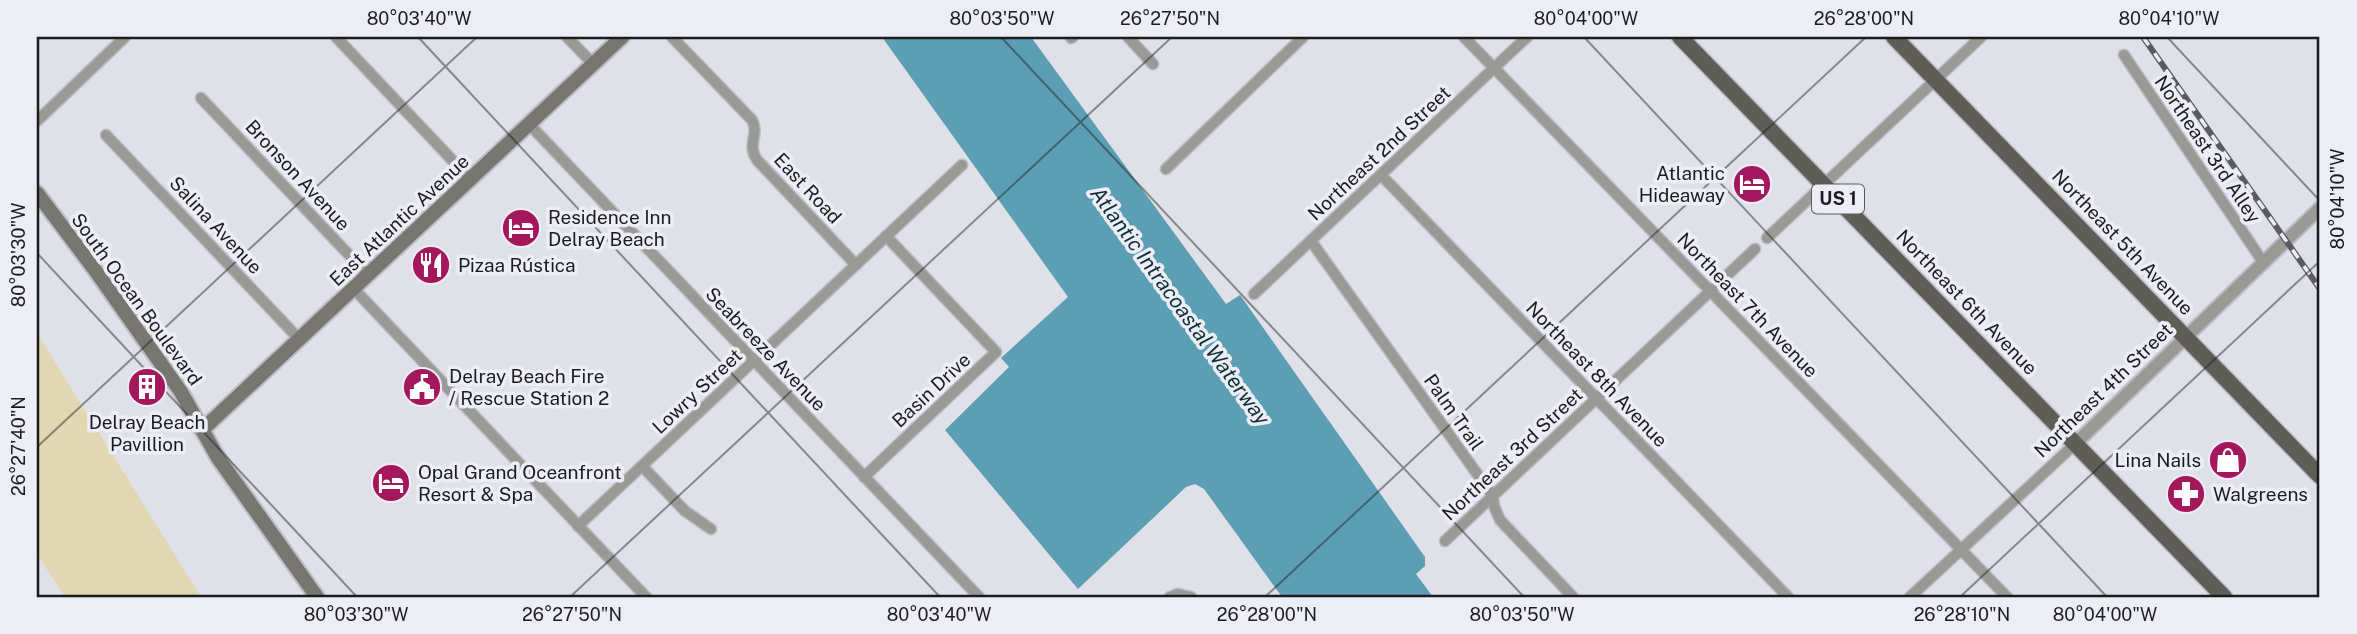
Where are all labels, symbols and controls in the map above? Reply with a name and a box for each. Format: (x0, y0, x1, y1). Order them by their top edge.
text: 80°03'40"W (367, 8, 471, 29)
text: 80°03'50"W (950, 8, 1054, 29)
text: 26°27'50"N (1120, 8, 1220, 29)
text: 80°04'00"W (1534, 8, 1638, 29)
text: 26°28'00"N (1814, 8, 1914, 29)
text: 80°04'10"W (2119, 8, 2219, 29)
street label: Northeast 3rd Alley (2150, 71, 2266, 227)
street label: Northeast 2nd Street (1303, 81, 1455, 225)
street label: Bronson Avenue (241, 115, 355, 235)
street label: East Road (770, 148, 846, 228)
text: 80°04'10"W (2327, 149, 2348, 249)
street label: East Atlantic Avenue (325, 150, 473, 290)
place label: Atlantic Hideaway (1639, 162, 1725, 206)
hotel icon: Atlantic Hideaway (1731, 163, 1773, 205)
street label: Northeast 5th Avenue (2048, 165, 2198, 319)
street label: Salina Avenue (165, 172, 267, 278)
water label: Atlantic Intracoastal Waterway (1086, 182, 1275, 430)
road number: US 1 (1812, 184, 1864, 214)
text: 80°03'30"W (8, 203, 29, 307)
place label: Residence Inn Delray Beach (548, 206, 671, 250)
hotel icon: Residence Inn Delray Beach (500, 207, 542, 249)
street label: South Ocean Boulevard (67, 209, 207, 389)
street label: Northeast 6th Avenue (1892, 225, 2042, 379)
street label: Northeast 7th Avenue (1673, 228, 1823, 382)
restaurant icon: Pizaa Rústica (410, 244, 452, 286)
place label: Pizaa Rústica (458, 254, 576, 276)
street label: Seabreeze Avenue (701, 283, 831, 415)
street label: Northeast 8th Avenue (1522, 297, 1672, 451)
street label: Northeast 4th Street (2029, 318, 2177, 462)
street label: Lowry Street (648, 344, 746, 438)
street label: Basin Drive (887, 348, 975, 432)
place label: Delray Beach Fire / Rescue Station 2 (449, 365, 609, 409)
building icon: Delray Beach Pavillion (126, 366, 168, 408)
public building icon: Delray Beach Fire / Rescue Station 2 (401, 366, 443, 408)
street label: Palm Trail (1420, 370, 1488, 454)
street label: Northeast 3rd Street (1437, 383, 1587, 525)
text: 26°27'40"N (8, 396, 29, 496)
place label: Delray Beach Pavillion (89, 411, 205, 455)
shop icon: Lina Nails (2207, 439, 2249, 481)
place label: Lina Nails (2114, 449, 2201, 471)
place label: Opal Grand Oceanfront Resort & Spa (418, 461, 622, 505)
hotel icon: Opal Grand Oceanfront Resort & Spa (370, 462, 412, 504)
pharmacy icon: Walgreens (2165, 473, 2207, 515)
place label: Walgreens (2213, 483, 2308, 505)
text: 80°03'30"W (304, 604, 408, 625)
text: 26°27'50"N (522, 604, 622, 625)
text: 80°03'40"W (887, 604, 991, 625)
text: 26°28'00"N (1217, 604, 1317, 625)
text: 80°03'50"W (1470, 604, 1574, 625)
text: 26°28'10"N (1914, 604, 2010, 625)
text: 80°04'00"W (2053, 604, 2157, 625)

